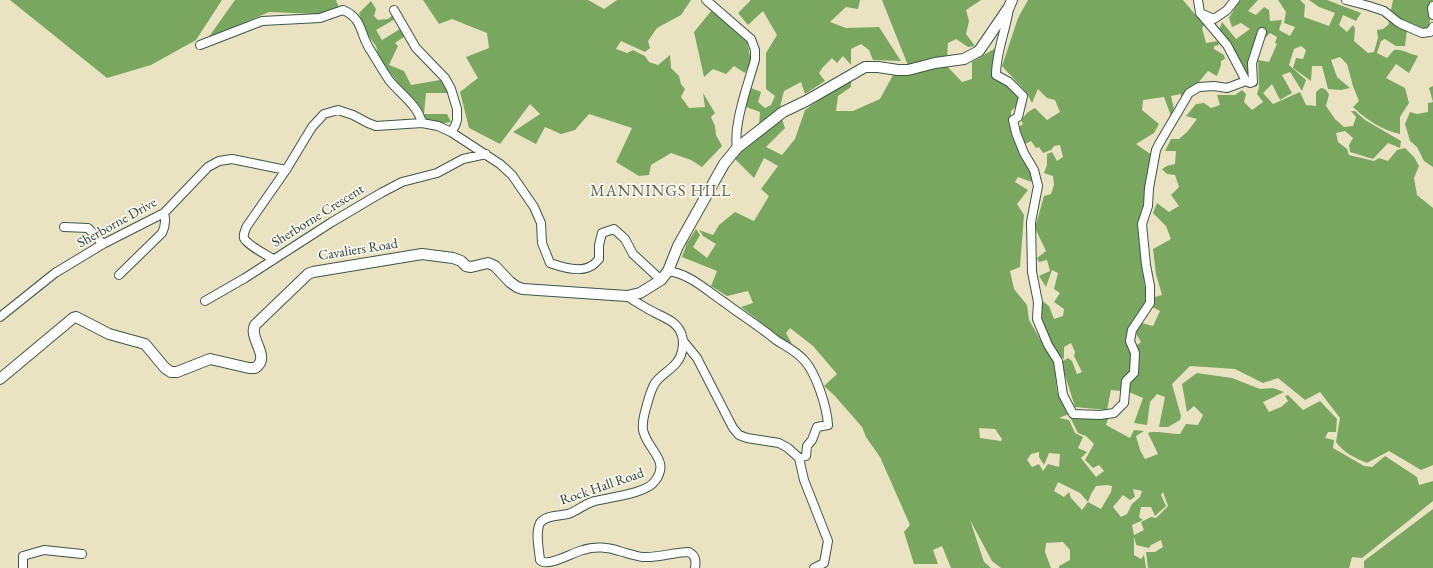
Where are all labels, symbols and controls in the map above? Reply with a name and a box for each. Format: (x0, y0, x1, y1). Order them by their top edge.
street label: Sherborne Crescent (269, 181, 367, 251)
district label: MANNINGS HILL (590, 182, 732, 202)
street label: Sherborne Drive (74, 194, 160, 252)
street label: Cavaliers Road (317, 235, 399, 265)
street label: Rock Hall Road (558, 465, 646, 509)

